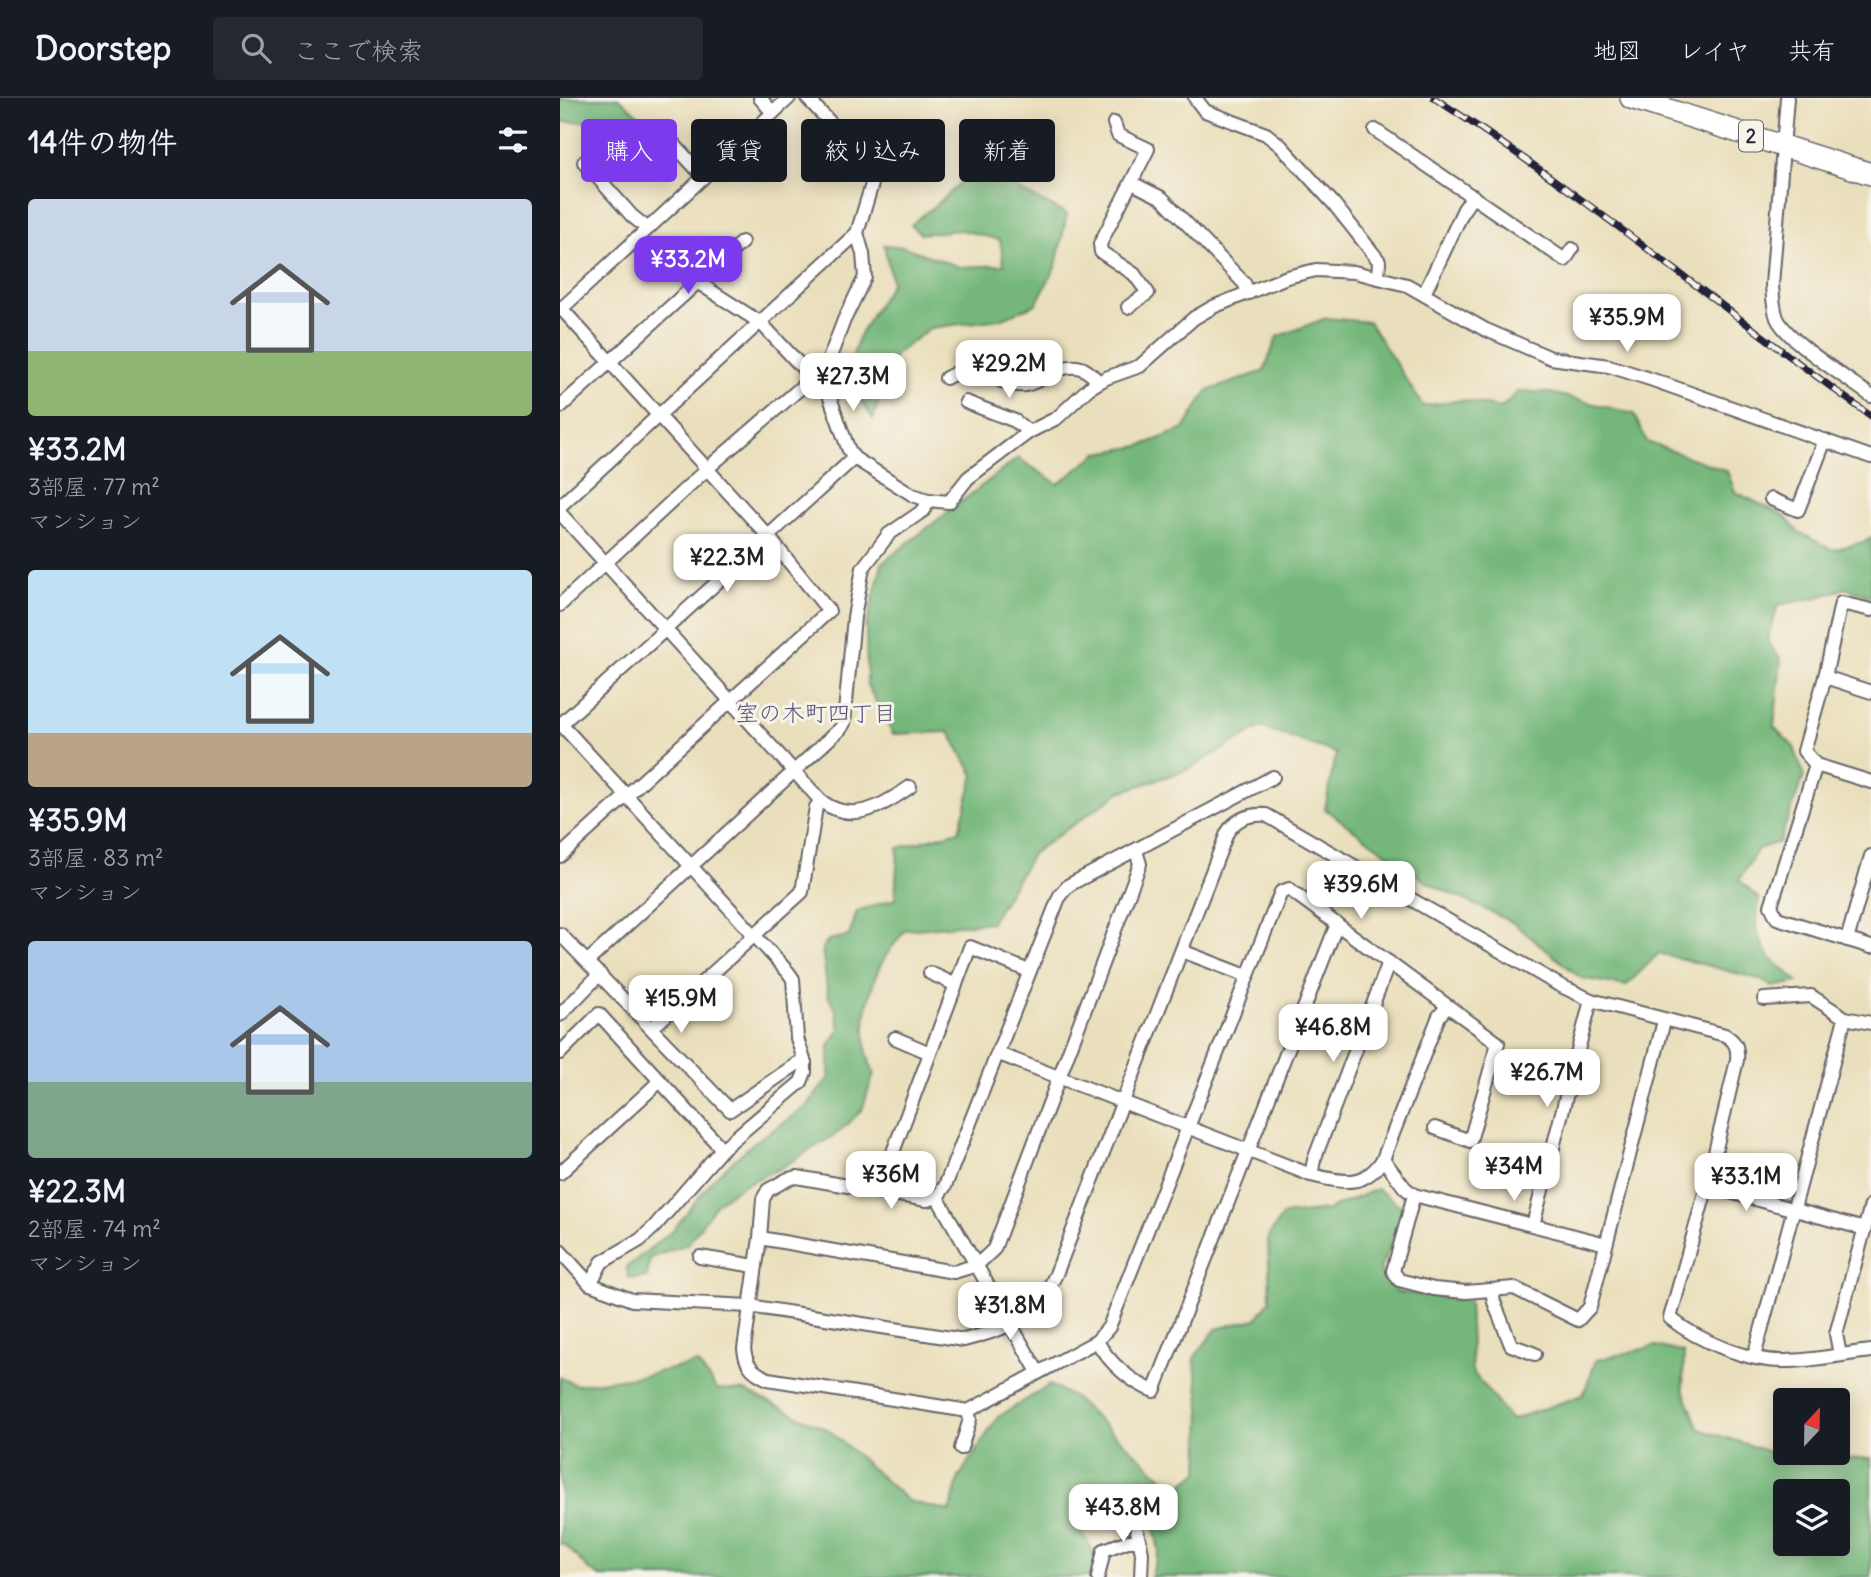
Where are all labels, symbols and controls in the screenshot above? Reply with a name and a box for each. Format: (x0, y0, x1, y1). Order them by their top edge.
search box (213, 17, 703, 80)
text: Doorstep (35, 27, 171, 69)
icon: search (237, 29, 275, 67)
text: ここで検索 (293, 34, 423, 67)
text: 地図 (1593, 35, 1641, 65)
text: レイヤ (1679, 35, 1750, 65)
text: 共有 (1788, 35, 1836, 65)
chip: 購入 (581, 119, 677, 182)
chip: 賃貸 (691, 119, 787, 182)
chip: 絞り込み (801, 119, 945, 182)
chip: 新着 (959, 119, 1055, 182)
road number: 2 (1739, 120, 1763, 152)
icon: filters (494, 121, 532, 159)
text: 14件の物件 (28, 123, 177, 161)
pin: ¥33.2M (631, 236, 745, 296)
text: ¥33.2M (650, 244, 726, 273)
icon: home (217, 245, 343, 371)
pin: ¥35.9M (1570, 294, 1684, 354)
text: ¥35.9M (1589, 302, 1665, 331)
pin: ¥29.2M (952, 341, 1066, 400)
text: ¥29.2M (972, 348, 1046, 377)
pin: ¥27.3M (796, 354, 910, 413)
text: ¥27.3M (816, 361, 890, 390)
text: ¥33.2M (28, 430, 127, 468)
text: 3部屋 · 77 m² (28, 472, 160, 501)
text: マンション (28, 506, 142, 535)
pin: ¥22.3M (670, 534, 784, 594)
text: ¥22.3M (689, 542, 765, 571)
icon: home (217, 616, 343, 742)
district label: 室の木町四丁目 (736, 698, 897, 727)
text: ¥35.9M (28, 801, 128, 839)
text: 3部屋 · 83 m² (28, 843, 164, 872)
pin: ¥39.6M (1304, 862, 1418, 921)
text: ¥39.6M (1323, 869, 1399, 898)
text: マンション (28, 877, 142, 906)
pin: ¥15.9M (624, 976, 738, 1035)
text: ¥15.9M (645, 983, 717, 1012)
icon: home (217, 987, 343, 1113)
pin: ¥46.8M (1276, 1004, 1390, 1064)
text: ¥46.8M (1295, 1012, 1371, 1041)
pin: ¥26.7M (1490, 1049, 1604, 1109)
text: ¥26.7M (1510, 1057, 1584, 1086)
pin: ¥34M (1473, 1144, 1555, 1203)
text: ¥34M (1485, 1151, 1543, 1180)
pin: ¥36M (850, 1152, 932, 1211)
pin: ¥33.1M (1689, 1154, 1803, 1213)
text: ¥36M (862, 1159, 920, 1188)
text: ¥33.1M (1710, 1161, 1782, 1190)
text: ¥22.3M (28, 1172, 126, 1210)
text: 2部屋 · 74 m² (28, 1214, 161, 1243)
text: マンション (28, 1248, 142, 1277)
pin: ¥31.8M (953, 1282, 1067, 1342)
text: ¥31.8M (974, 1290, 1046, 1319)
north arrow (1773, 1388, 1850, 1465)
map controls (1773, 1388, 1850, 1556)
button: layers (1773, 1479, 1850, 1556)
pin: ¥43.8M (1066, 1484, 1180, 1544)
text: ¥43.8M (1085, 1492, 1161, 1521)

